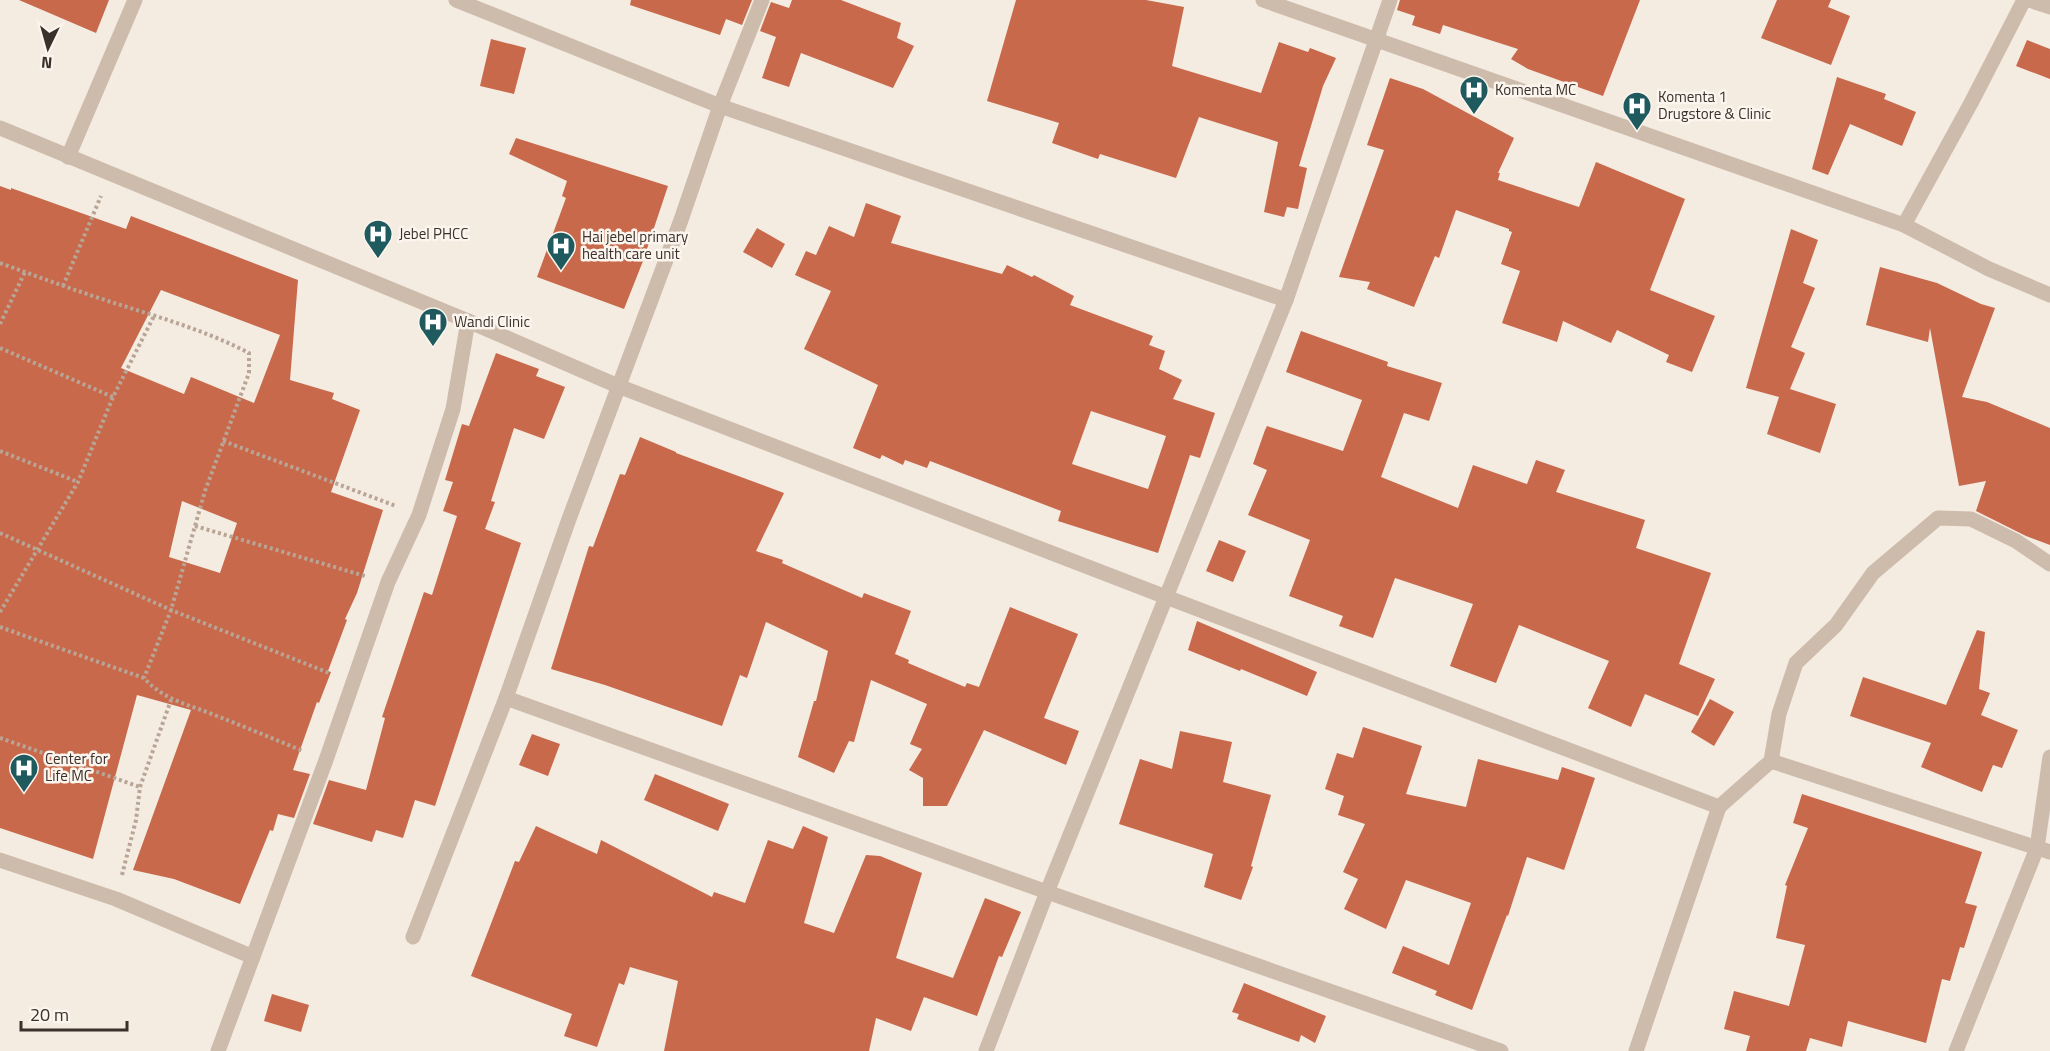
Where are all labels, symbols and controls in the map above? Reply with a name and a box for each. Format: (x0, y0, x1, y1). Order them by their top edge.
north arrow (18, 18, 78, 78)
text: N (40, 51, 53, 75)
hospital icon: Komenta MC (1458, 74, 1490, 116)
place label: Komenta MC (1495, 78, 1576, 101)
place label: Komenta 1 Drugstore & Clinic (1658, 85, 1771, 125)
hospital icon: Komenta 1 Drugstore & Clinic (1621, 90, 1653, 132)
hospital icon: Jebel PHCC (362, 218, 394, 260)
place label: Jebel PHCC (399, 222, 468, 245)
place label: Hai jebel primary health care unit (582, 225, 688, 265)
hospital icon: Hai jebel primary health care unit (545, 230, 577, 272)
hospital icon: Wandi Clinic (417, 306, 449, 348)
place label: Wandi Clinic (454, 310, 530, 333)
place label: Center for Life MC (45, 747, 108, 787)
hospital icon: Center for Life MC (8, 752, 40, 794)
scale bar (21, 994, 128, 1032)
text: 20 m (30, 1001, 69, 1028)

